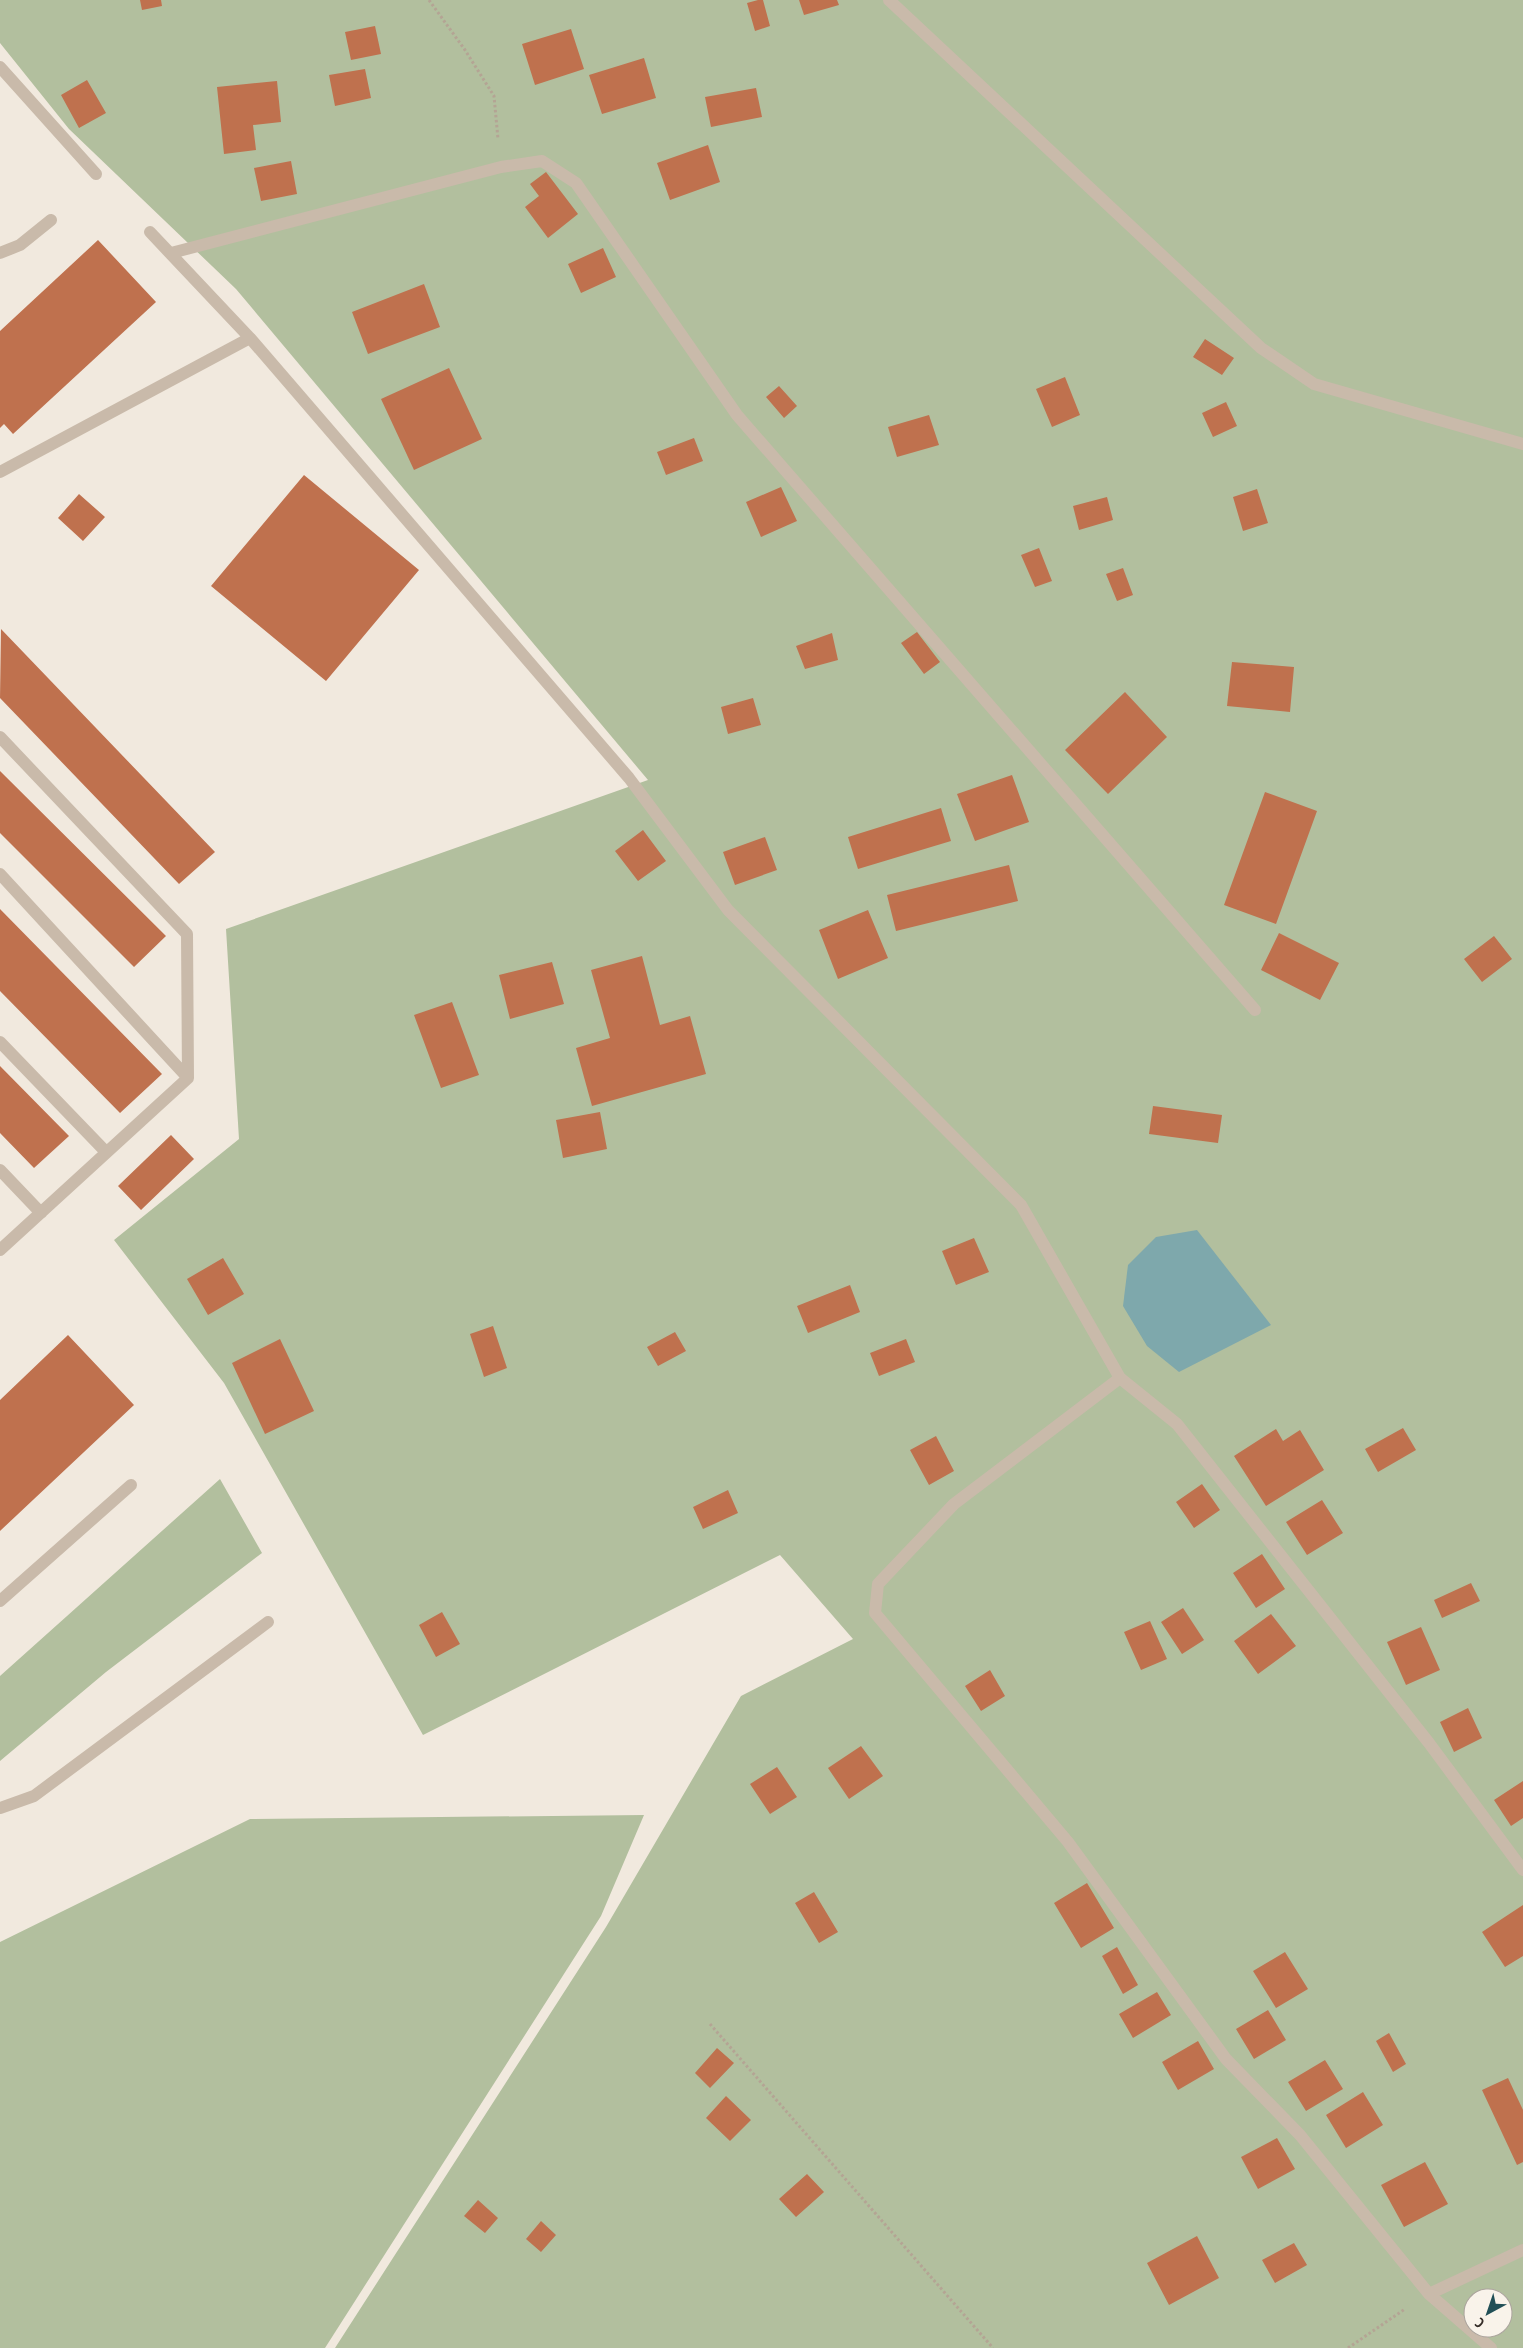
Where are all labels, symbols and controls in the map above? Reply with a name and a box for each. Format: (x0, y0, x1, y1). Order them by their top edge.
north arrow (1463, 2288, 1513, 2338)
text: С (1471, 2314, 1488, 2332)

